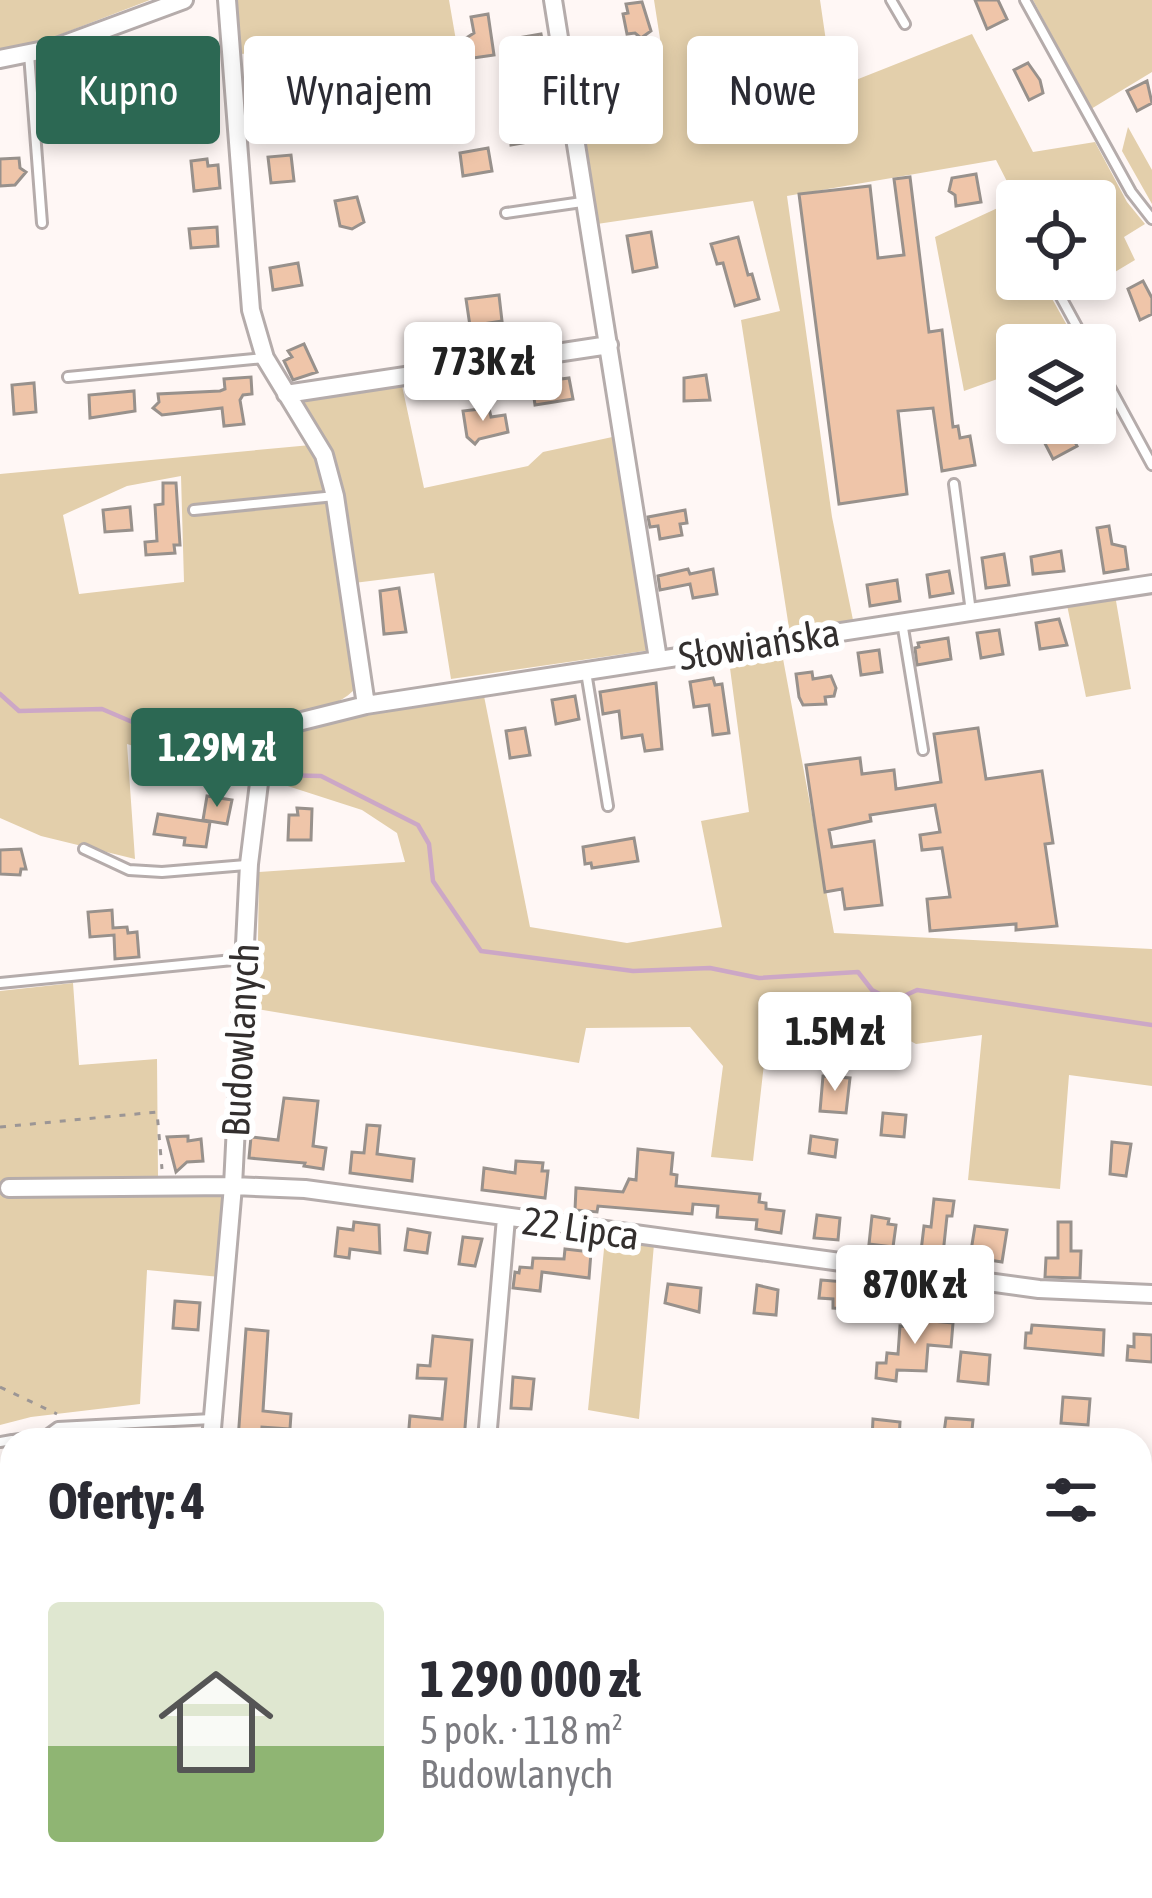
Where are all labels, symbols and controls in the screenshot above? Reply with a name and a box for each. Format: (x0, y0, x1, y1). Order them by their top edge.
chip: Kupno (36, 36, 220, 144)
chip: Wynajem (244, 36, 475, 144)
chip: Filtry (499, 36, 663, 144)
chip: Nowe (687, 36, 858, 144)
map controls (996, 180, 1116, 444)
button: locate (996, 180, 1116, 300)
pin: 773K zł (372, 322, 594, 424)
button: layers (996, 324, 1116, 444)
text: 773K zł (431, 339, 535, 383)
street label: Słowiańska (675, 610, 843, 678)
pin: 1.29M zł (93, 708, 341, 810)
text: 1.29M zł (158, 725, 276, 769)
street label: Budowlanych (213, 942, 267, 1138)
pin: 1.5M zł (724, 992, 946, 1094)
text: 1.5M zł (785, 1009, 885, 1053)
street label: 22 Lipca (520, 1198, 642, 1258)
pin: 870K zł (804, 1245, 1026, 1347)
text: 870K zł (863, 1262, 967, 1306)
icon: filters (1038, 1467, 1104, 1533)
text: Oferty: 4 (48, 1471, 205, 1530)
text: 1 290 000 zł (420, 1649, 641, 1708)
icon: home (144, 1650, 288, 1794)
text: 5 pok. · 118 m² (420, 1708, 623, 1752)
text: Budowlanych (420, 1752, 613, 1796)

